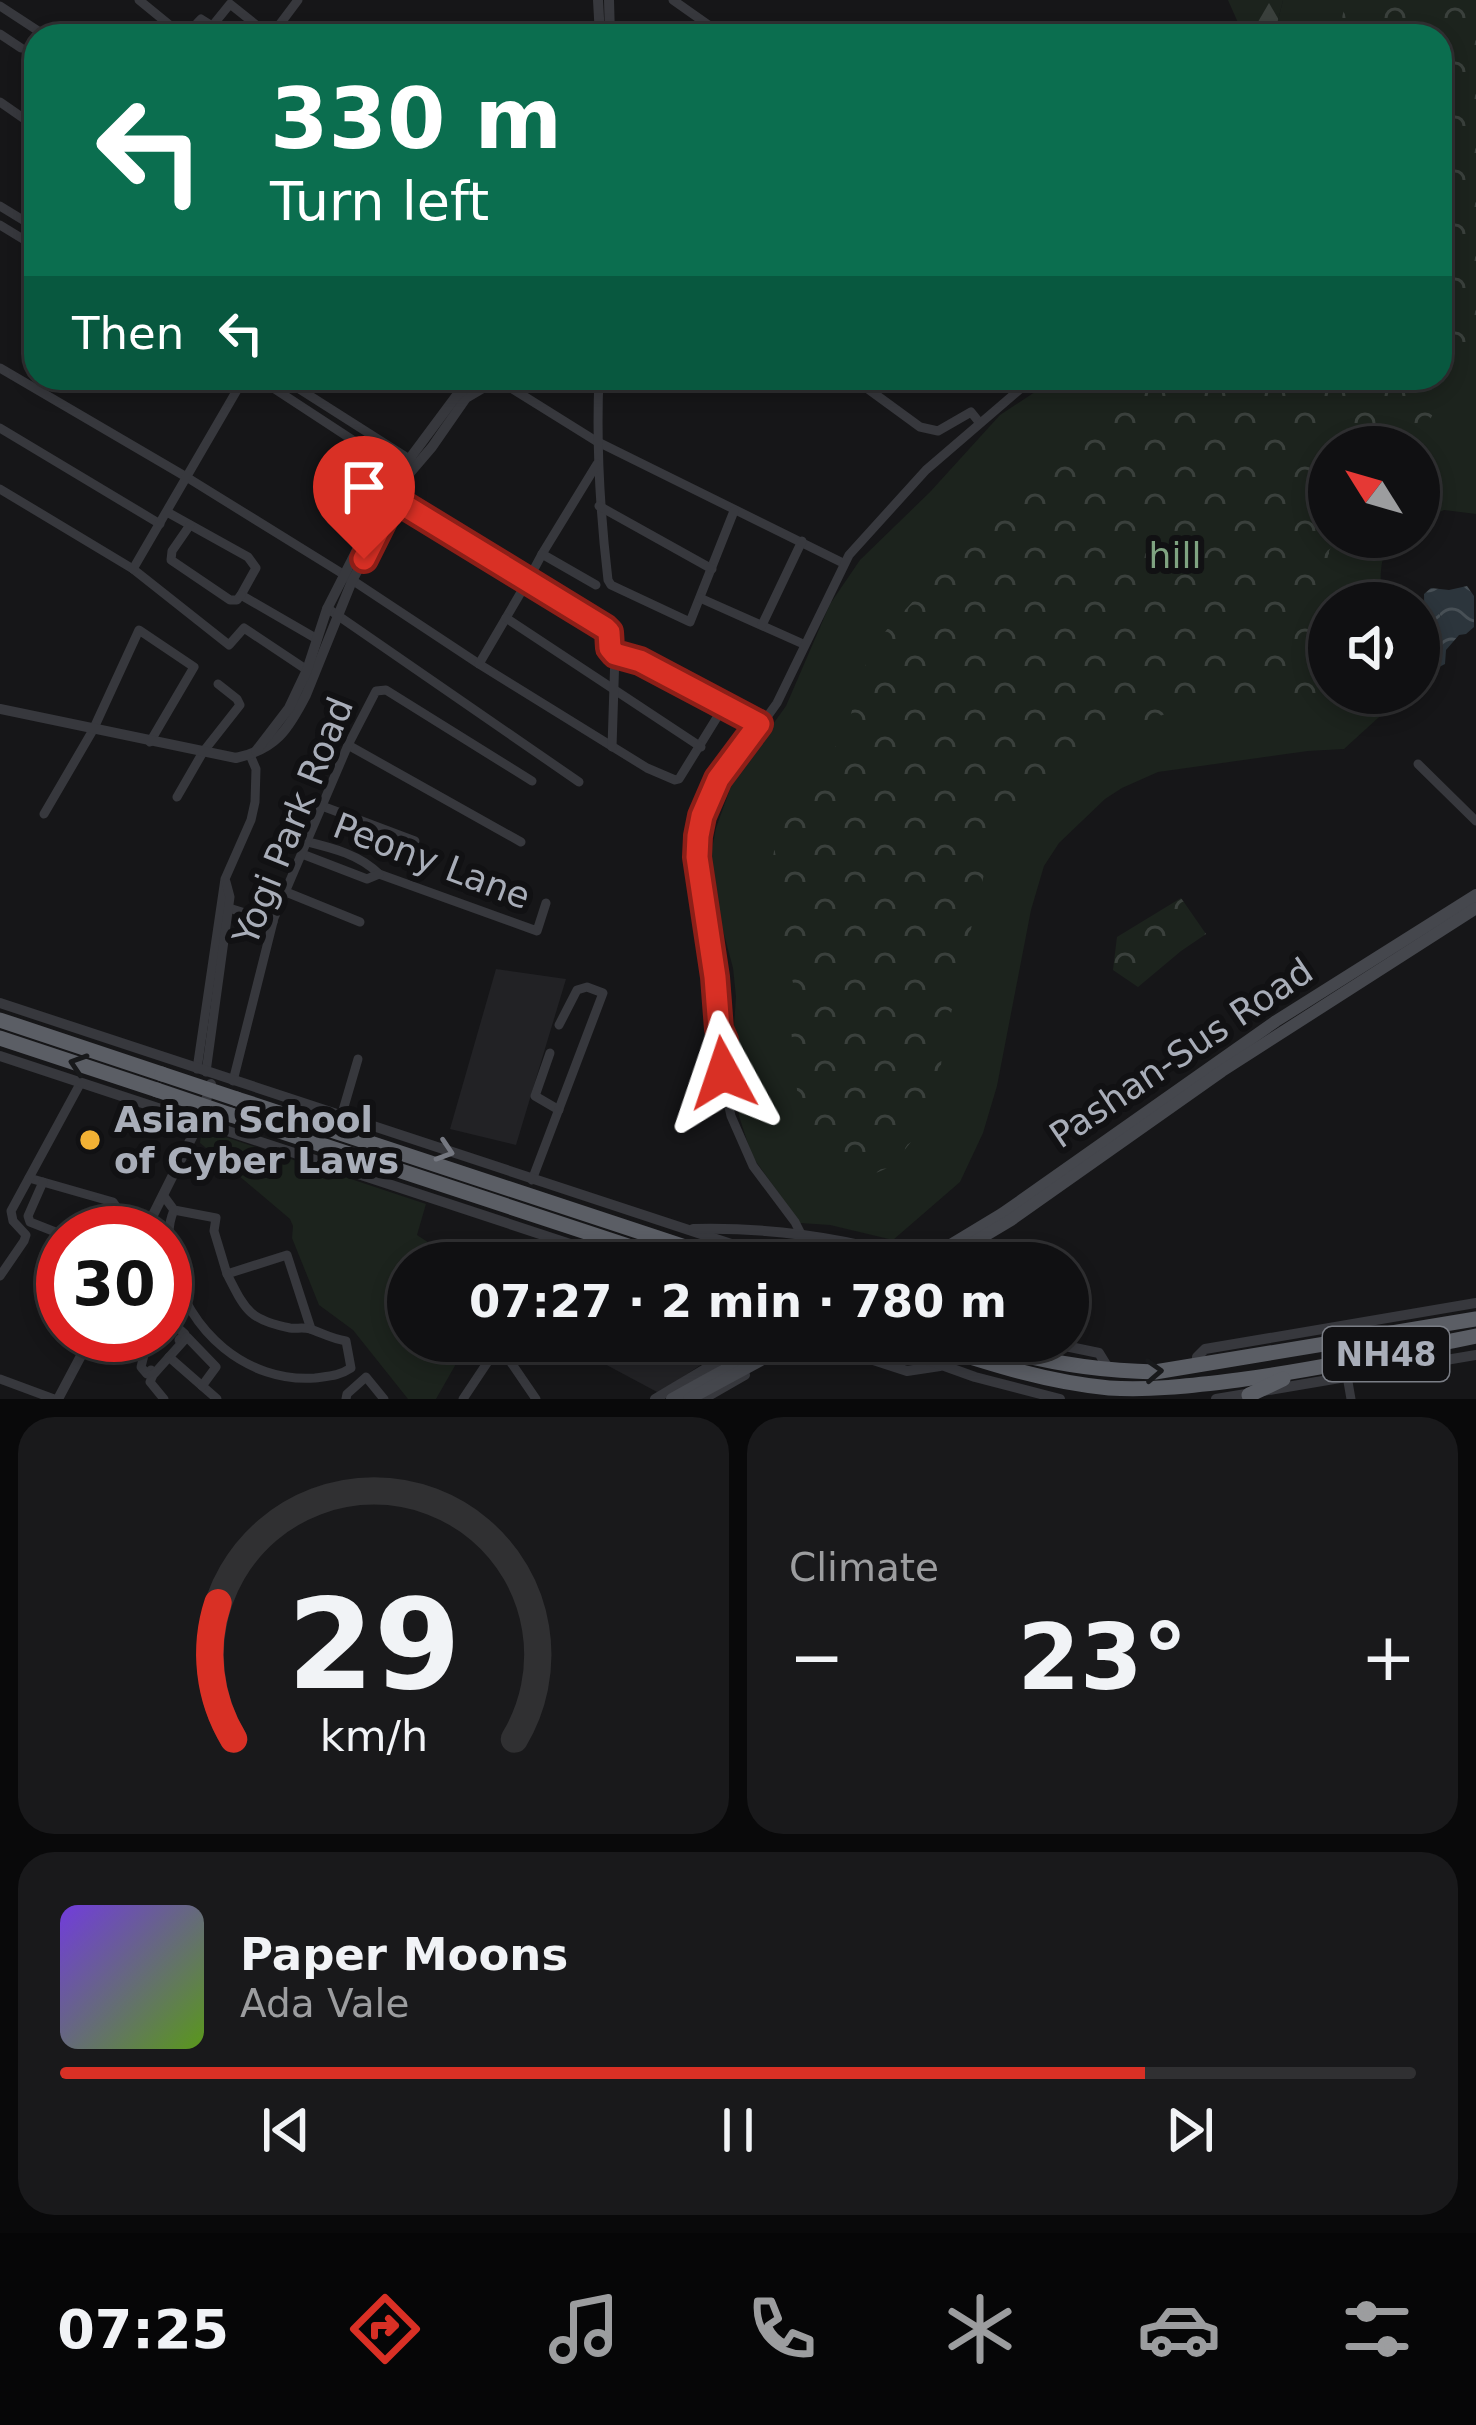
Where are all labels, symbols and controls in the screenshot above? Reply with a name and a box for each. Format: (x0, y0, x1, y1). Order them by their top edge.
text: 330 m (270, 70, 562, 168)
icon: left (72, 72, 228, 228)
text: Turn left (270, 170, 489, 233)
icon: left (208, 300, 274, 366)
text: Then (72, 307, 184, 360)
north arrow (1308, 426, 1440, 558)
map controls (1308, 426, 1440, 714)
pin (313, 436, 415, 559)
icon: arrive (331, 454, 397, 520)
park label: hill (1149, 535, 1201, 576)
button: sound (1308, 582, 1440, 714)
street label: Yogi Park Road (224, 691, 361, 952)
street label: Peony Lane (328, 805, 536, 917)
street label: Pashan-Sus Road (1042, 950, 1320, 1156)
position arrow (660, 1010, 786, 1136)
one-way arrow (69, 1054, 90, 1079)
place label: Asian School of Cyber Laws (114, 1099, 399, 1181)
marker: Asian School of Cyber Laws (77, 1127, 103, 1153)
one-way arrow (434, 1137, 455, 1162)
speed limit sign: 30 (36, 1206, 192, 1362)
text: 07:27 · 2 min · 780 m (469, 1275, 1007, 1328)
road number: NH48 (1323, 1327, 1449, 1381)
one-way arrow (1145, 1358, 1163, 1384)
text: Climate (789, 1545, 939, 1590)
text: 29 (287, 1572, 460, 1717)
text: 23° (1017, 1605, 1188, 1710)
text: − (789, 1619, 844, 1696)
text: + (1361, 1619, 1416, 1696)
text: km/h (319, 1710, 428, 1760)
text: Paper Moons (240, 1928, 568, 1981)
text: Ada Vale (240, 1981, 409, 2026)
icon: previous (253, 2097, 319, 2163)
icon: pause (705, 2097, 771, 2163)
icon: next (1157, 2097, 1223, 2163)
icon: directions (343, 2287, 427, 2371)
icon: music (542, 2287, 626, 2371)
icon: phone (740, 2287, 824, 2371)
icon: climate (938, 2287, 1022, 2371)
icon: car (1137, 2287, 1221, 2371)
icon: filters (1335, 2287, 1419, 2371)
text: 07:25 (57, 2298, 229, 2361)

